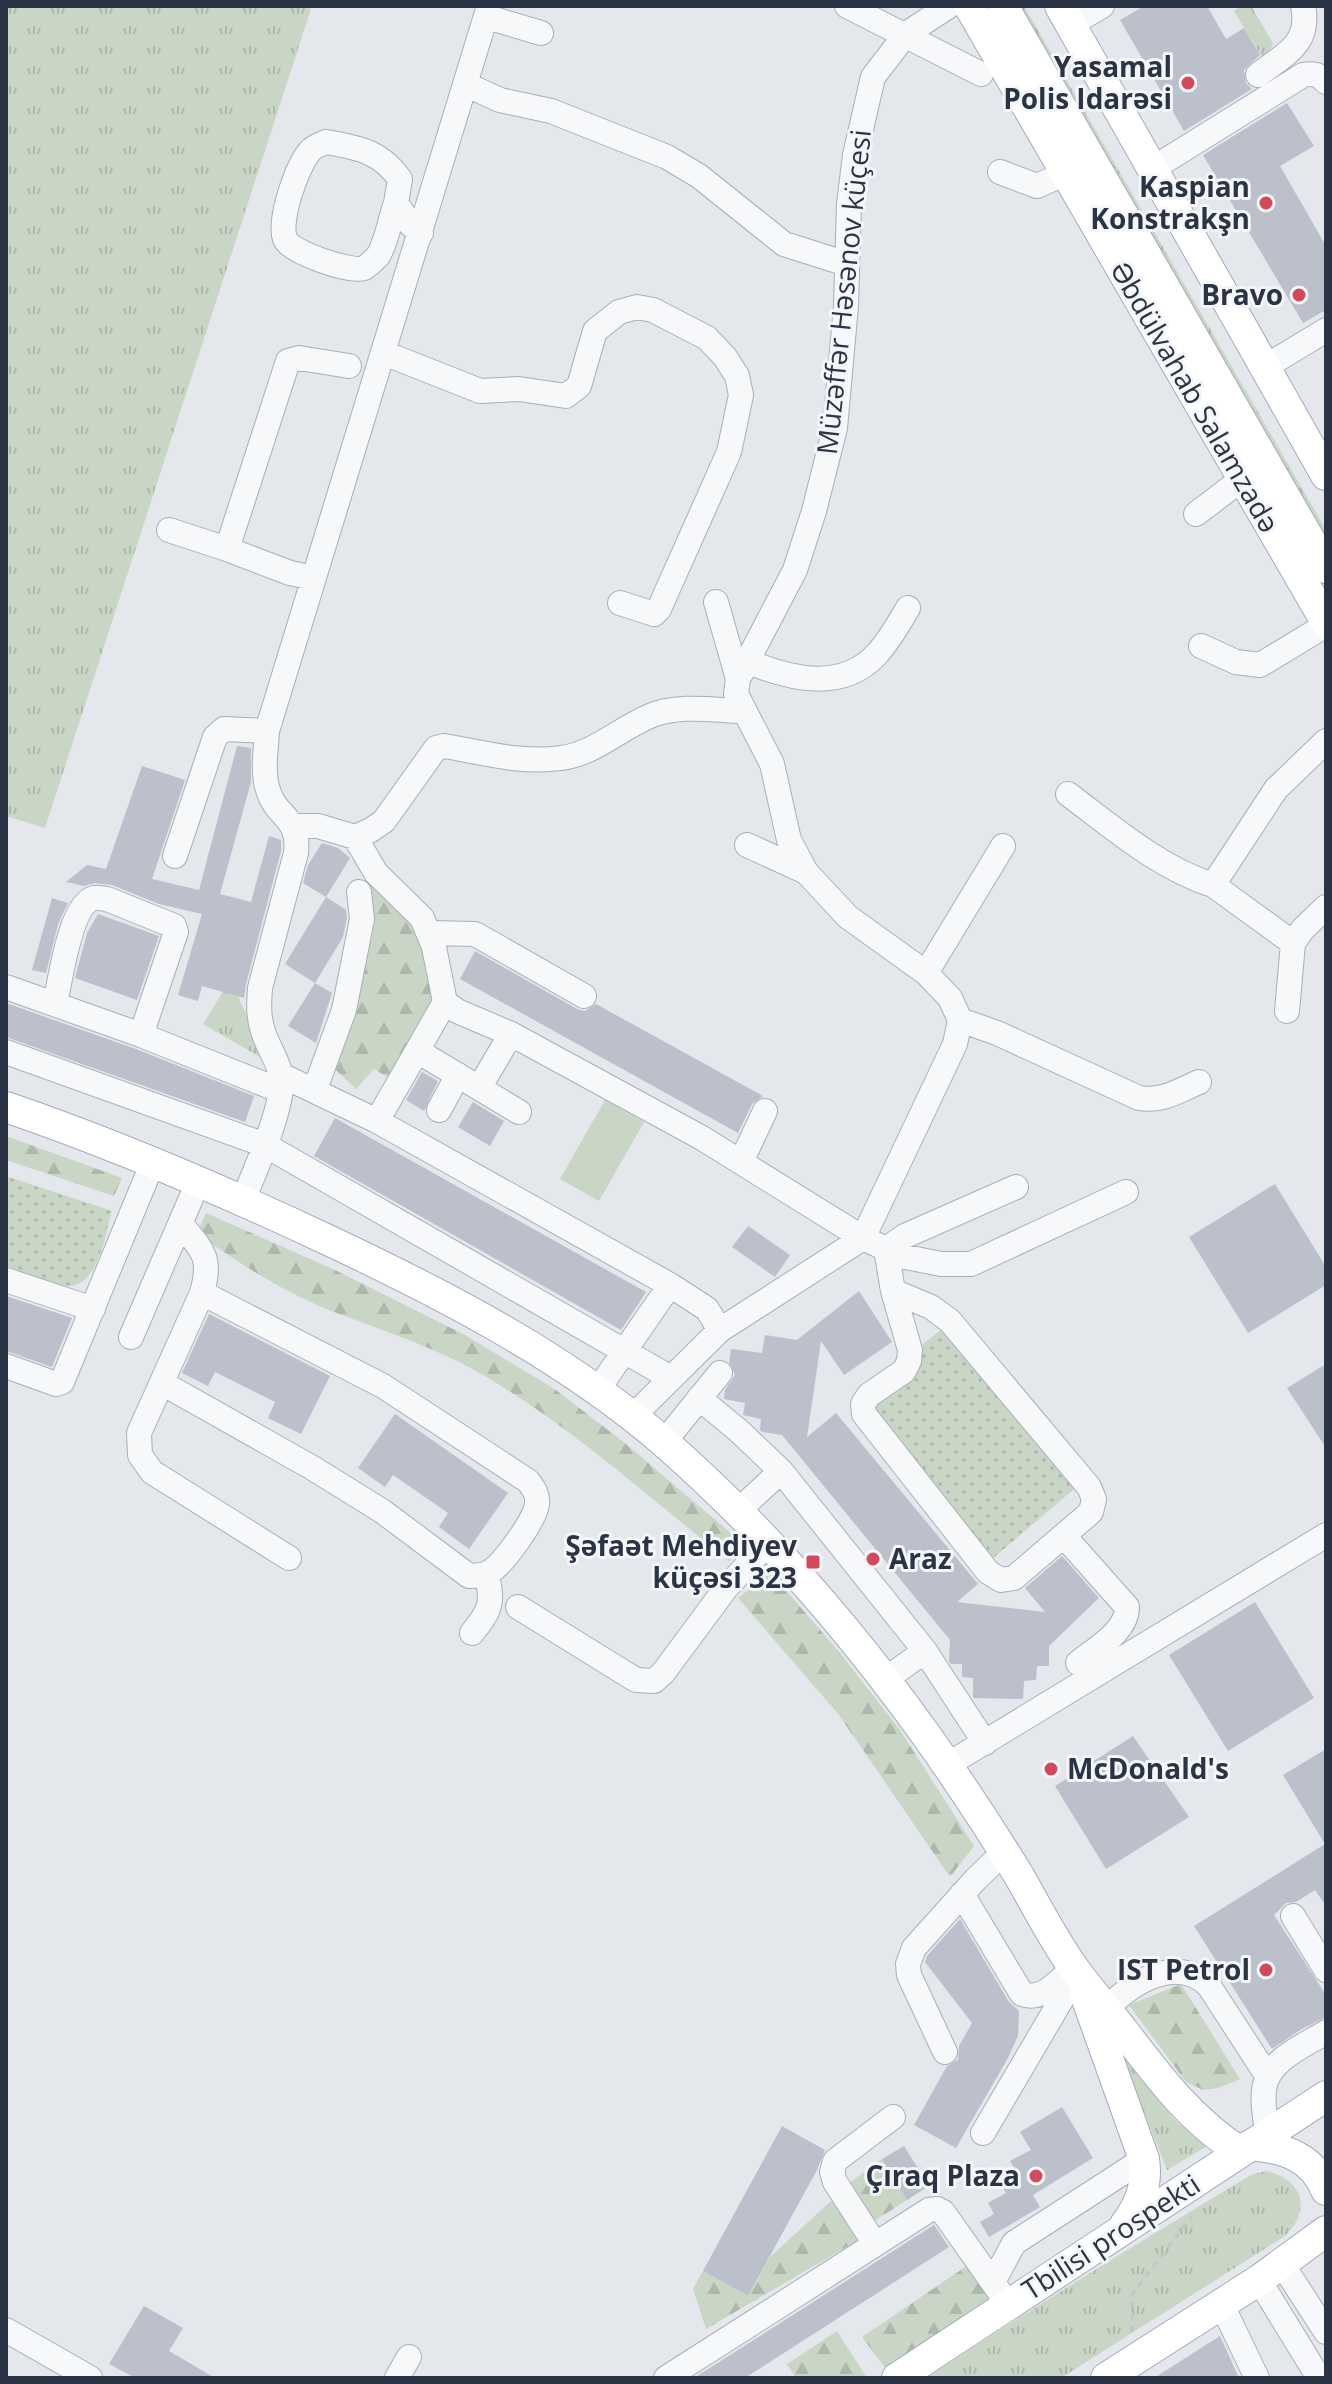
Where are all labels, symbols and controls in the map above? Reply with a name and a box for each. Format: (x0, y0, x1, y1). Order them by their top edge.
place label: Yasamal Polis Idarəsi (1003, 47, 1172, 117)
marker: Yasamal Polis Idarəsi (1179, 74, 1197, 92)
street label: Müzəffər Həsənov küçesi (807, 127, 879, 456)
place label: Kaspian Konstrakşn (1090, 167, 1250, 237)
marker: Kaspian Konstrakşn (1257, 194, 1275, 212)
street label: Əbdülvahab Salamzadə (1103, 254, 1289, 539)
place label: Bravo (1201, 275, 1283, 313)
marker: Bravo (1290, 286, 1308, 304)
place label: Şəfaət Mehdiyev küçəsi 323 (565, 1526, 797, 1596)
place label: Araz (889, 1539, 952, 1577)
marker: Araz (864, 1550, 882, 1568)
marker: Şəfaət Mehdiyev küçəsi 323 (804, 1553, 822, 1571)
place label: McDonald's (1067, 1749, 1229, 1787)
marker: McDonald's (1042, 1760, 1060, 1778)
place label: IST Petrol (1117, 1950, 1250, 1988)
marker: IST Petrol (1257, 1961, 1275, 1979)
place label: Çıraq Plaza (865, 2156, 1020, 2194)
street label: Tbilisi prospekti (1014, 2164, 1207, 2308)
marker: Çıraq Plaza (1027, 2167, 1045, 2185)

